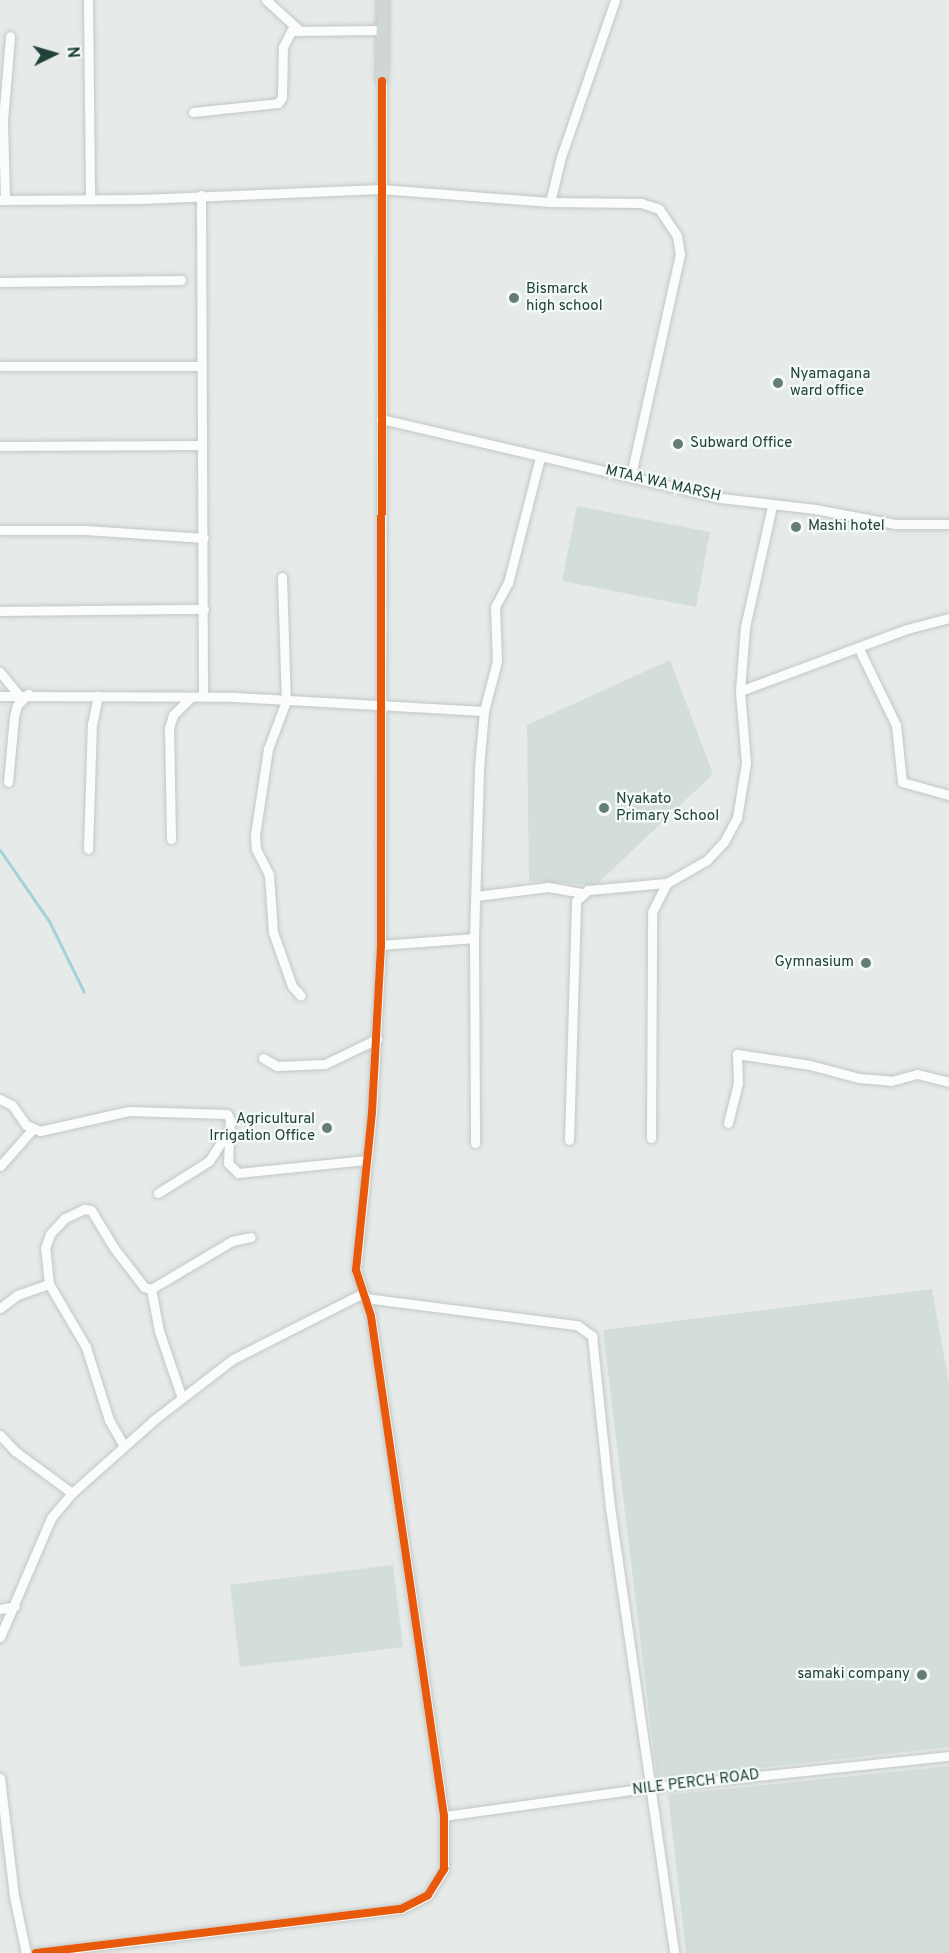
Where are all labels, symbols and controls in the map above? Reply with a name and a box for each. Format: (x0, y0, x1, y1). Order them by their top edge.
north arrow (24, 24, 84, 84)
text: N (61, 46, 82, 59)
place label: Bismarck high school (526, 280, 603, 315)
marker: Bismarck high school (507, 291, 521, 305)
place label: Nyamagana ward office (790, 365, 870, 400)
marker: Nyamagana ward office (771, 376, 785, 390)
place label: Subward Office (690, 435, 792, 453)
marker: Subward Office (671, 437, 685, 451)
street label: MTAA WA MARSH (603, 462, 723, 506)
place label: Mashi hotel (808, 518, 885, 536)
marker: Mashi hotel (789, 520, 803, 534)
place label: Nyakato Primary School (616, 790, 719, 825)
marker: Nyakato Primary School (597, 801, 611, 815)
place label: Gymnasium (774, 954, 854, 972)
marker: Gymnasium (859, 956, 873, 970)
place label: Agricultural Irrigation Office (209, 1110, 315, 1145)
marker: Agricultural Irrigation Office (320, 1121, 334, 1135)
place label: samaki company (797, 1666, 910, 1684)
marker: samaki company (915, 1668, 929, 1682)
street label: NILE PERCH ROAD (631, 1766, 761, 1800)

